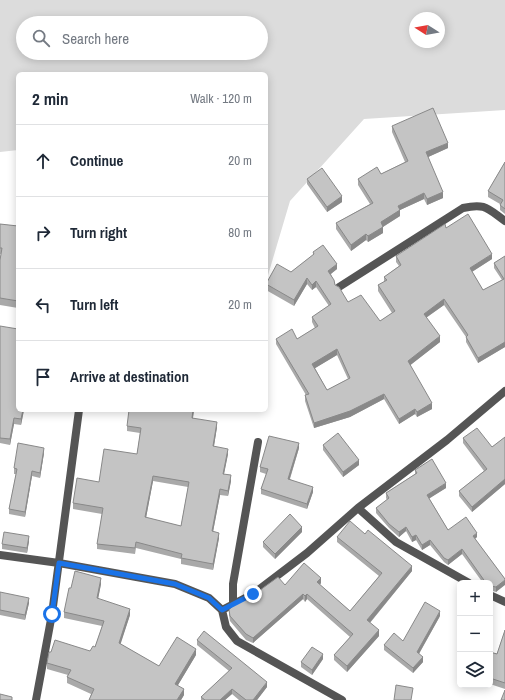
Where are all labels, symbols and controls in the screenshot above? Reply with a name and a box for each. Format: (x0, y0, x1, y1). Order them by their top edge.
north arrow (409, 12, 445, 48)
search box (16, 16, 268, 60)
icon: search (30, 27, 52, 49)
text: Search here (62, 28, 129, 49)
text: 2 min (32, 87, 68, 110)
text: Walk · 120 m (190, 90, 252, 107)
icon: ahead (32, 150, 54, 172)
text: Continue (70, 150, 123, 171)
text: 20 m (228, 152, 252, 169)
icon: right (32, 222, 54, 244)
text: Turn right (70, 222, 127, 243)
text: 80 m (228, 224, 252, 241)
icon: left (32, 294, 54, 316)
text: Turn left (70, 294, 118, 315)
text: 20 m (228, 296, 252, 313)
icon: arrive (32, 366, 54, 388)
text: Arrive at destination (70, 366, 189, 387)
map controls (457, 580, 493, 688)
button: + (457, 580, 493, 616)
route end (244, 585, 262, 603)
route start (43, 605, 61, 623)
button: − (457, 616, 493, 652)
button: layers (457, 652, 493, 688)

